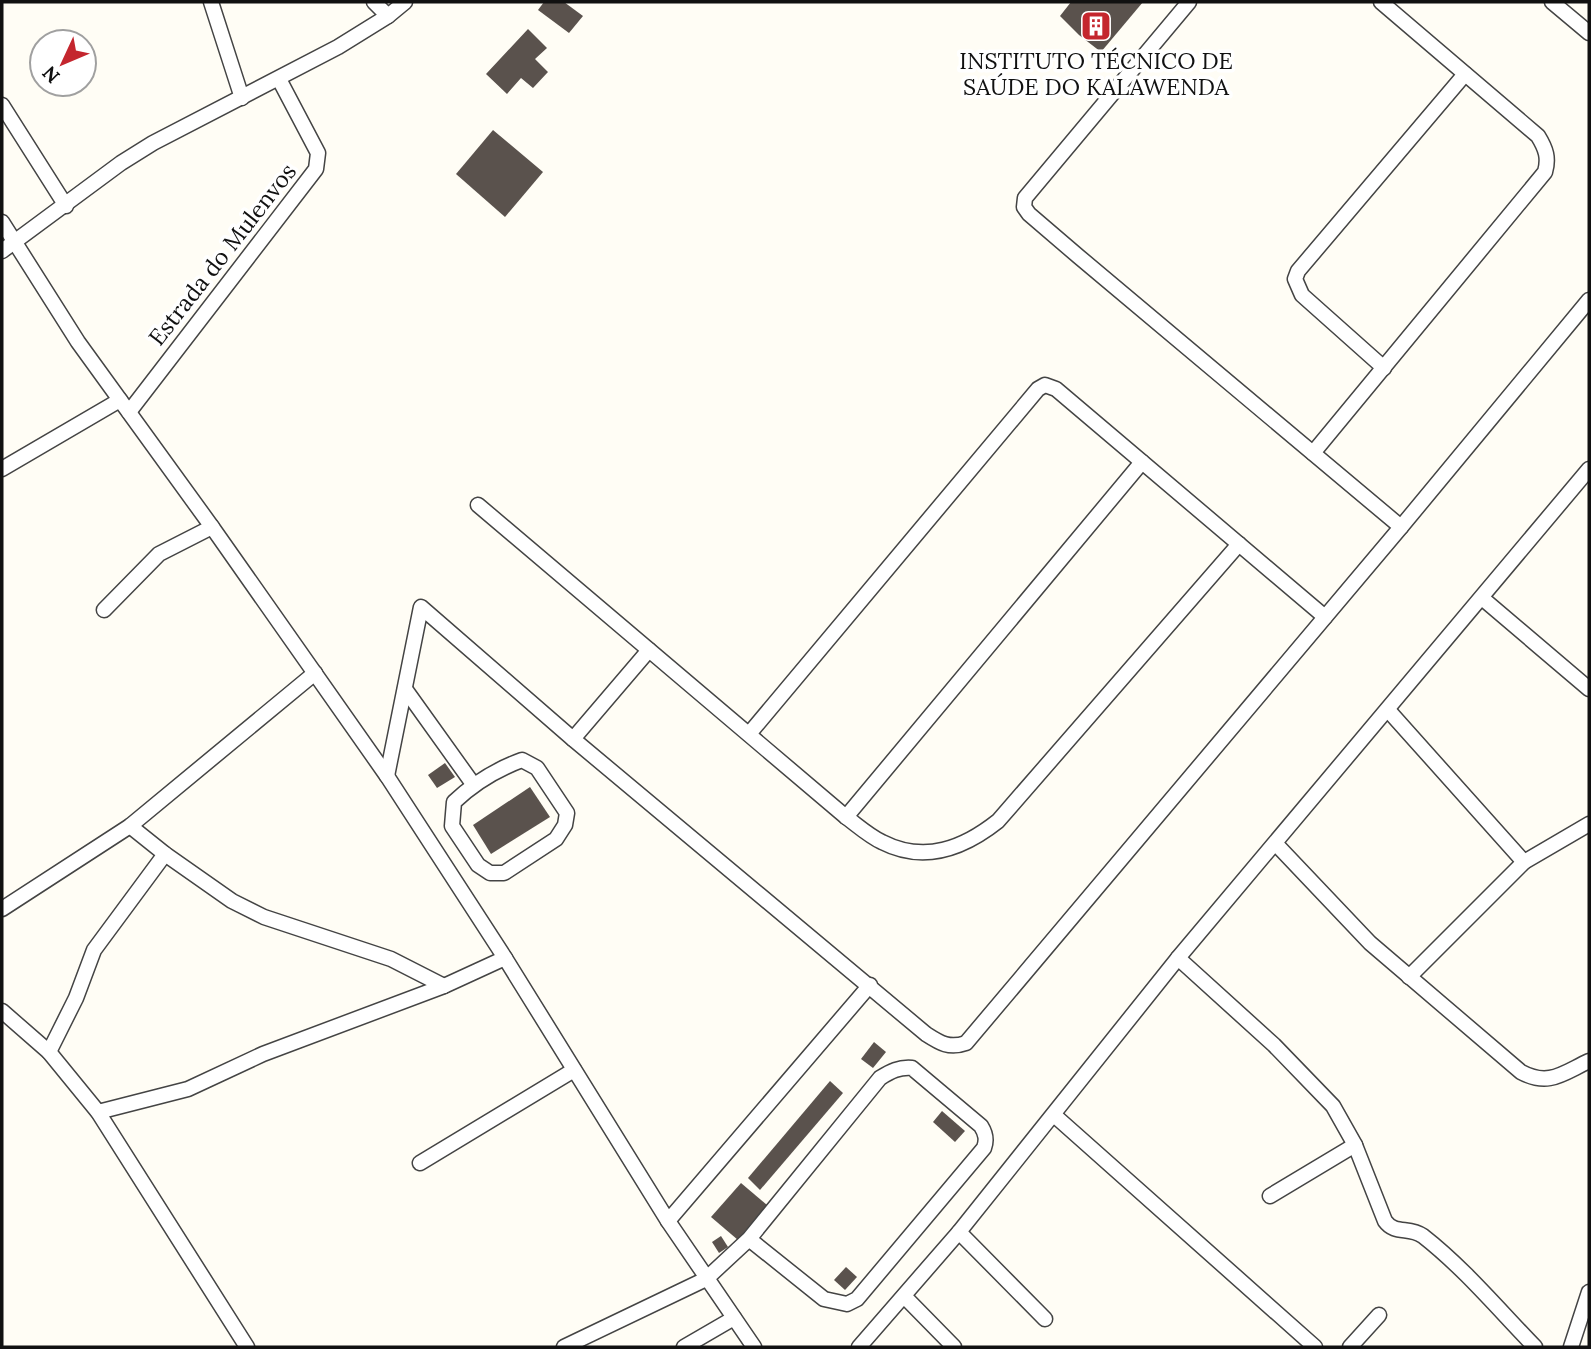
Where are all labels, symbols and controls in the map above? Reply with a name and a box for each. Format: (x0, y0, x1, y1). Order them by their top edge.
building icon: INSTITUTO TÉCNICO DE SAÚDE DO KALAWENDA (1079, 9, 1113, 43)
north arrow (28, 28, 98, 98)
place label: INSTITUTO TÉCNICO DE SAÚDE DO KALAWENDA (959, 46, 1233, 101)
text: N (37, 61, 65, 88)
street label: Estrada do Mulenvos (142, 157, 302, 351)

